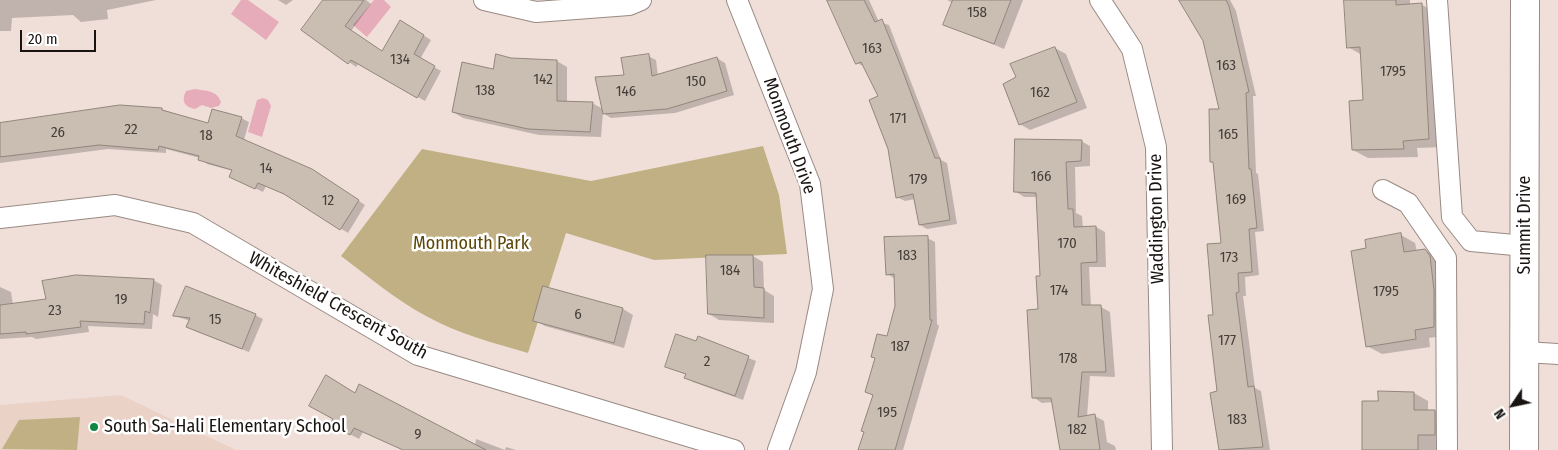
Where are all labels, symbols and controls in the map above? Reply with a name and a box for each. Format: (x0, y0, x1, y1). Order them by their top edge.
house number: 158 (967, 4, 987, 22)
scale bar (22, 20, 99, 52)
text: 20 m (28, 30, 58, 48)
house number: 163 (862, 40, 882, 58)
house number: 134 (390, 51, 410, 69)
house number: 163 (1216, 57, 1236, 75)
house number: 1795 (1380, 63, 1406, 81)
house number: 142 (533, 71, 553, 89)
house number: 150 (686, 73, 706, 91)
street label: Monmouth Drive (758, 75, 820, 197)
house number: 138 (475, 82, 495, 100)
house number: 146 (616, 83, 636, 101)
house number: 162 (1030, 84, 1050, 102)
house number: 171 (889, 110, 907, 128)
house number: 22 (124, 121, 138, 139)
house number: 26 (51, 124, 65, 142)
house number: 165 (1218, 126, 1238, 144)
house number: 18 (199, 127, 213, 145)
street label: Waddington Drive (1145, 154, 1169, 284)
house number: 14 (259, 160, 273, 178)
house number: 166 (1031, 168, 1051, 186)
house number: 179 (909, 171, 927, 189)
street label: Summit Drive (1514, 176, 1536, 274)
house number: 169 (1226, 191, 1246, 209)
house number: 12 (322, 192, 334, 210)
park label: Monmouth Park (413, 233, 529, 255)
house number: 170 (1057, 235, 1077, 253)
house number: 183 (897, 247, 917, 265)
street label: Whiteshield Crescent South (245, 248, 431, 364)
house number: 173 (1220, 249, 1238, 267)
house number: 184 (720, 262, 740, 280)
house number: 174 (1050, 282, 1068, 300)
house number: 1795 (1373, 283, 1399, 301)
house number: 19 (114, 291, 128, 309)
house number: 23 (48, 302, 62, 320)
house number: 6 (574, 306, 582, 324)
house number: 15 (209, 311, 221, 329)
house number: 177 (1218, 332, 1236, 350)
house number: 187 (890, 338, 910, 356)
house number: 178 (1058, 350, 1078, 368)
house number: 2 (704, 353, 710, 371)
north arrow (1488, 380, 1538, 430)
house number: 195 (877, 404, 897, 422)
text: N (1491, 405, 1510, 422)
house number: 183 (1227, 411, 1247, 429)
place label: South Sa-Hali Elementary School (104, 416, 346, 438)
marker: South Sa-Hali Elementary School (88, 421, 100, 433)
house number: 182 (1067, 421, 1087, 439)
house number: 9 (414, 426, 422, 444)

